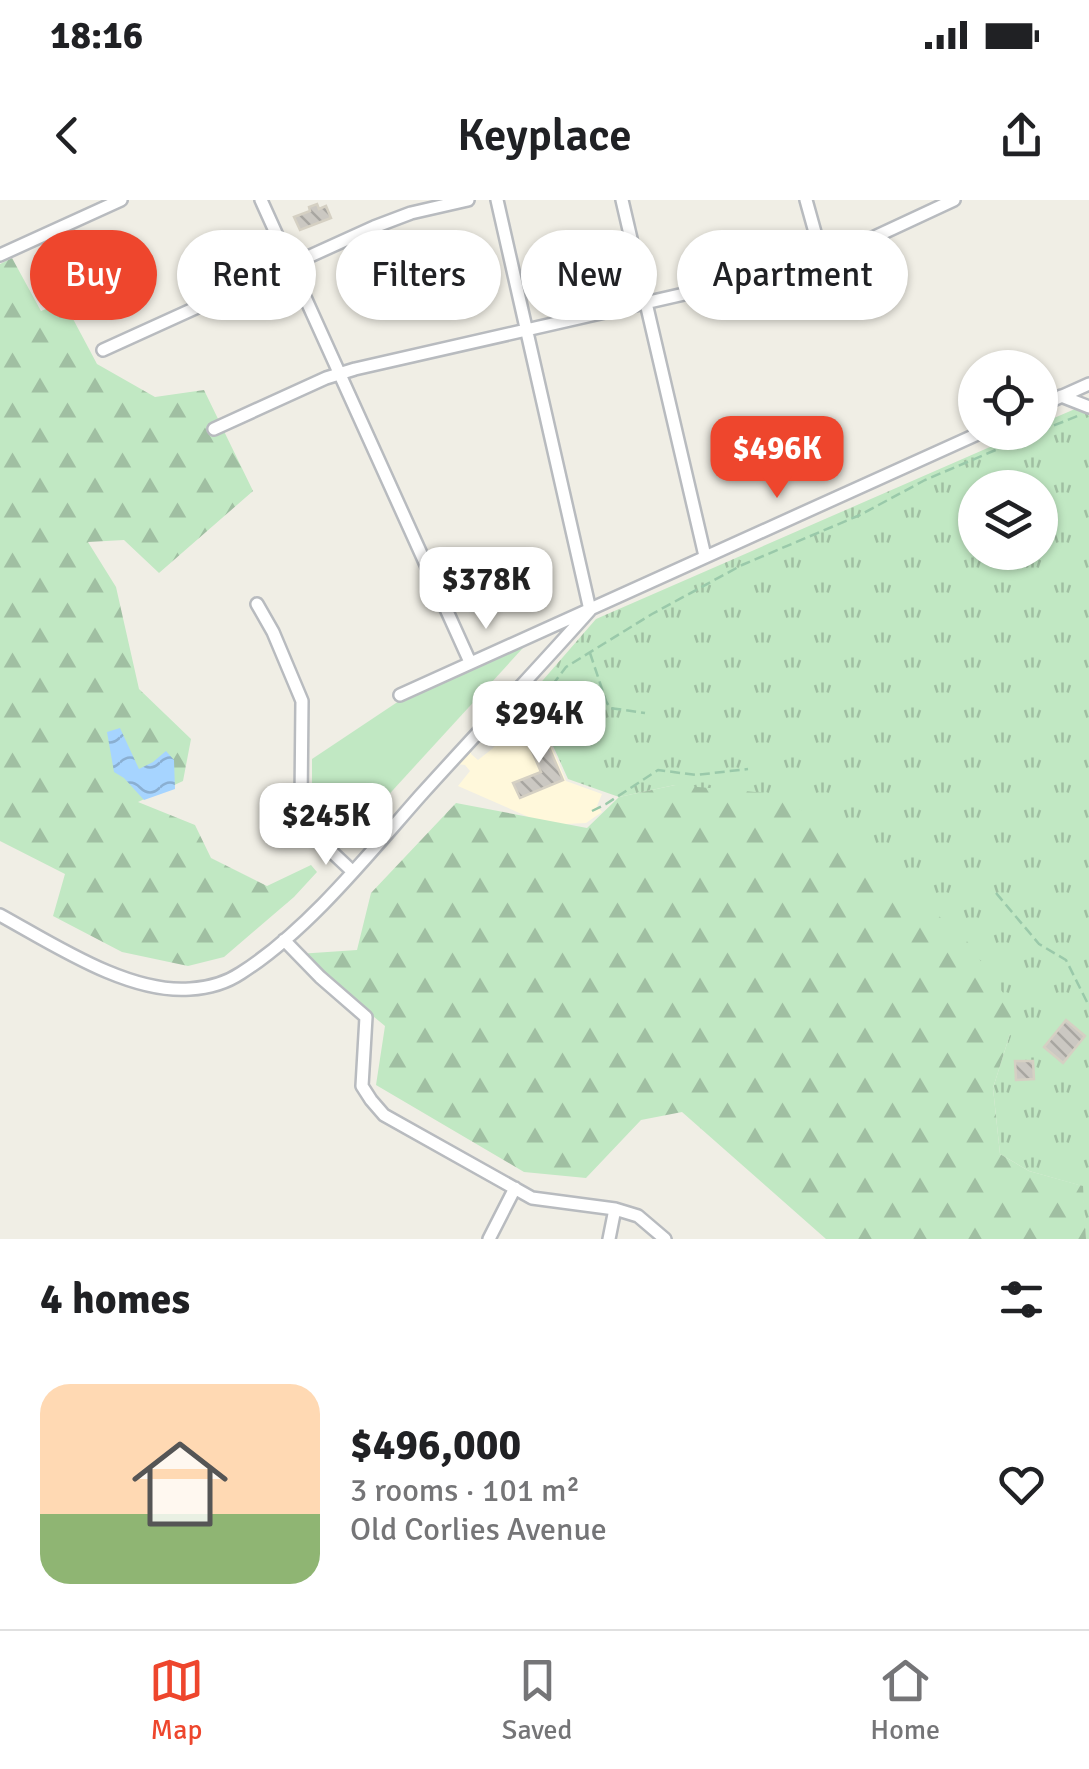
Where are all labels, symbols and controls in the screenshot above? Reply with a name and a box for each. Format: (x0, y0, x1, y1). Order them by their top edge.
text: 18:16 (50, 12, 143, 59)
icon: back (40, 108, 95, 163)
text: Keyplace (457, 108, 632, 163)
icon: share (994, 108, 1049, 163)
chip: Buy (30, 230, 157, 320)
chip: Rent (177, 230, 316, 320)
chip: Filters (336, 230, 501, 320)
chip: New (521, 230, 657, 320)
chip: Apartment (677, 230, 908, 320)
map controls (958, 350, 1058, 570)
button: locate (958, 350, 1058, 450)
pin: $496K (707, 416, 847, 501)
text: $496K (733, 429, 821, 468)
button: layers (958, 470, 1058, 570)
pin: $378K (416, 547, 556, 632)
text: $378K (442, 560, 530, 599)
pin: $294K (469, 681, 609, 766)
text: $294K (495, 694, 583, 733)
pin: $245K (256, 783, 396, 868)
text: $245K (282, 796, 370, 835)
icon: filters (994, 1272, 1049, 1327)
text: 4 homes (40, 1274, 190, 1325)
text: $496,000 (350, 1420, 521, 1471)
icon: home (120, 1424, 240, 1544)
icon: heart (994, 1457, 1049, 1512)
text: 3 rooms · 101 m² (350, 1471, 580, 1510)
text: Old Corlies Avenue (350, 1510, 607, 1549)
tab: Map (149, 1653, 204, 1747)
tab: Saved (502, 1653, 572, 1747)
tab: Home (870, 1653, 940, 1747)

